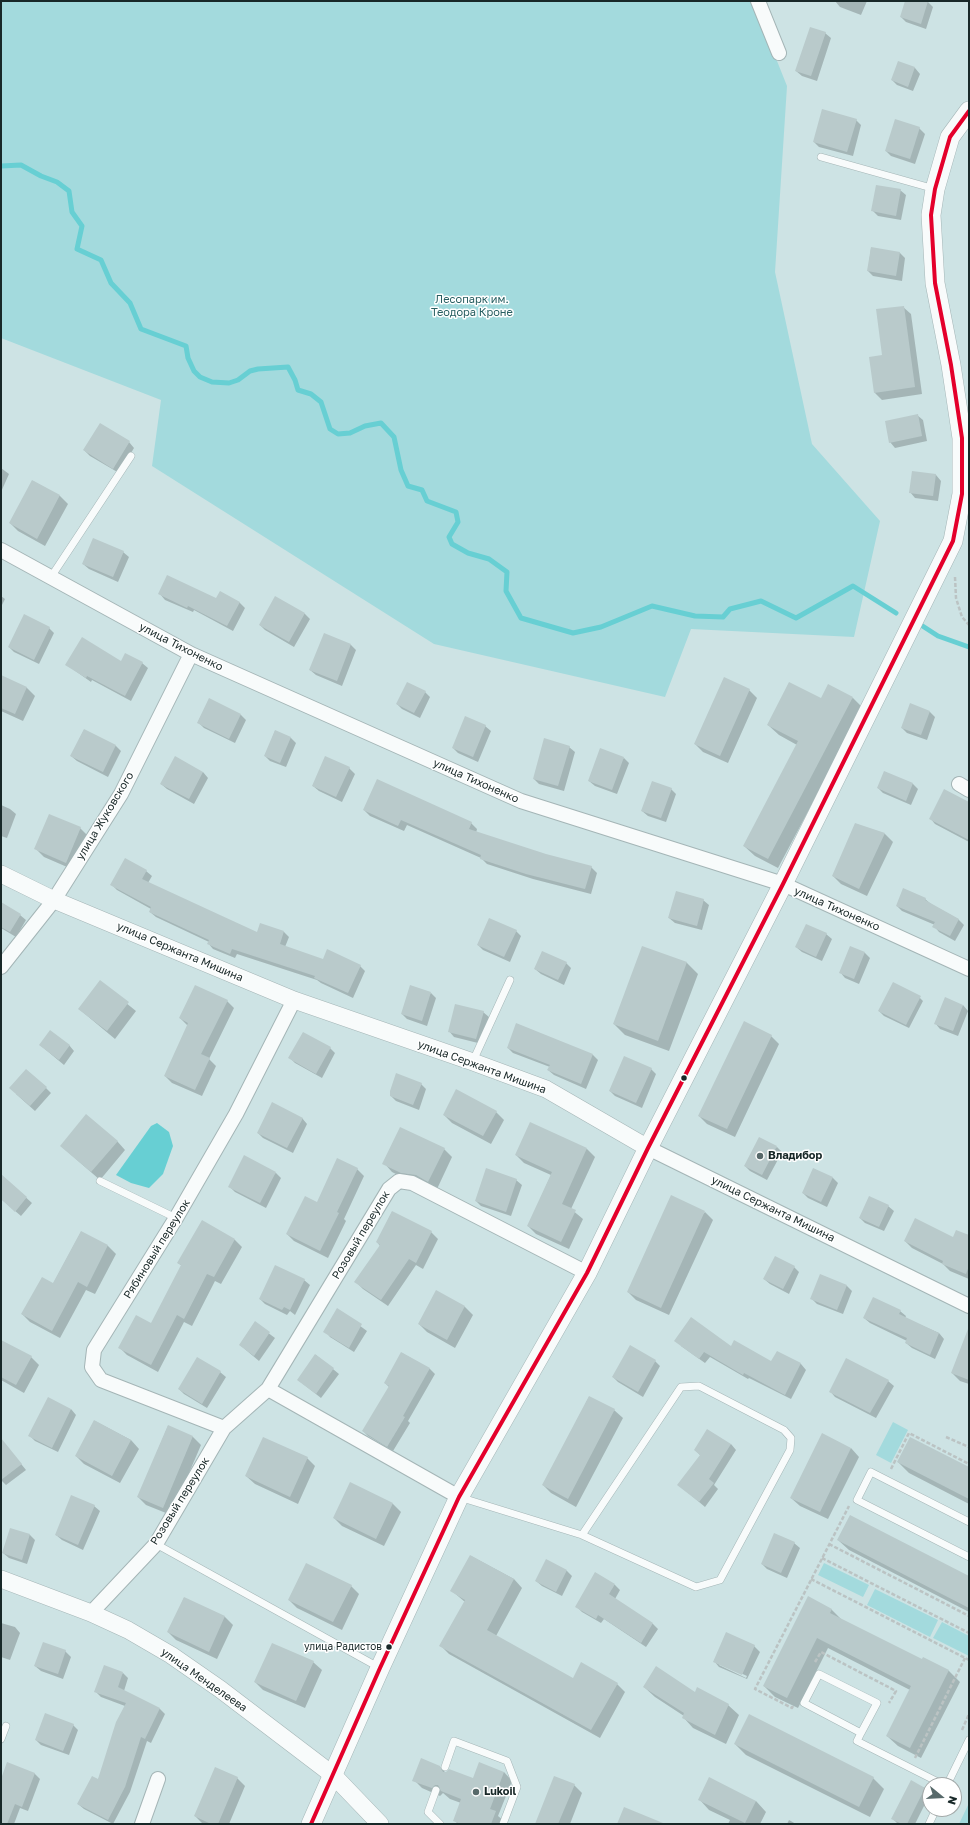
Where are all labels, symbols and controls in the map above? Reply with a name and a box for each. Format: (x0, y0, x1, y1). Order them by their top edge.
park label: Лесопарк им. Теодора Кроне (431, 293, 513, 319)
street label: улица Тихоненко (137, 620, 225, 674)
street label: улица Тихоненко (431, 756, 521, 806)
street label: улица Жуковского (73, 770, 137, 862)
street label: улица Тихоненко (792, 884, 882, 934)
street label: улица Сержанта Мишина (115, 919, 245, 985)
street label: улица Сержанта Мишина (416, 1038, 548, 1096)
unlabelled marker (679, 1073, 689, 1083)
place label: Владибор (768, 1149, 822, 1163)
marker: Владибор (755, 1151, 765, 1161)
street label: улица Сержанта Мишина (709, 1173, 837, 1245)
street label: Розовый переулок (329, 1188, 393, 1282)
street label: Рябиновый переулок (121, 1197, 193, 1301)
street label: Розовый переулок (148, 1455, 212, 1547)
place label: улица Радистов (304, 1641, 382, 1653)
marker: улица Радистов (384, 1642, 394, 1652)
street label: улица Менделеева (158, 1645, 250, 1715)
north arrow (922, 1777, 962, 1817)
place label: Lukoil (484, 1785, 516, 1799)
marker: Lukoil (471, 1787, 481, 1797)
text: N (945, 1795, 960, 1807)

